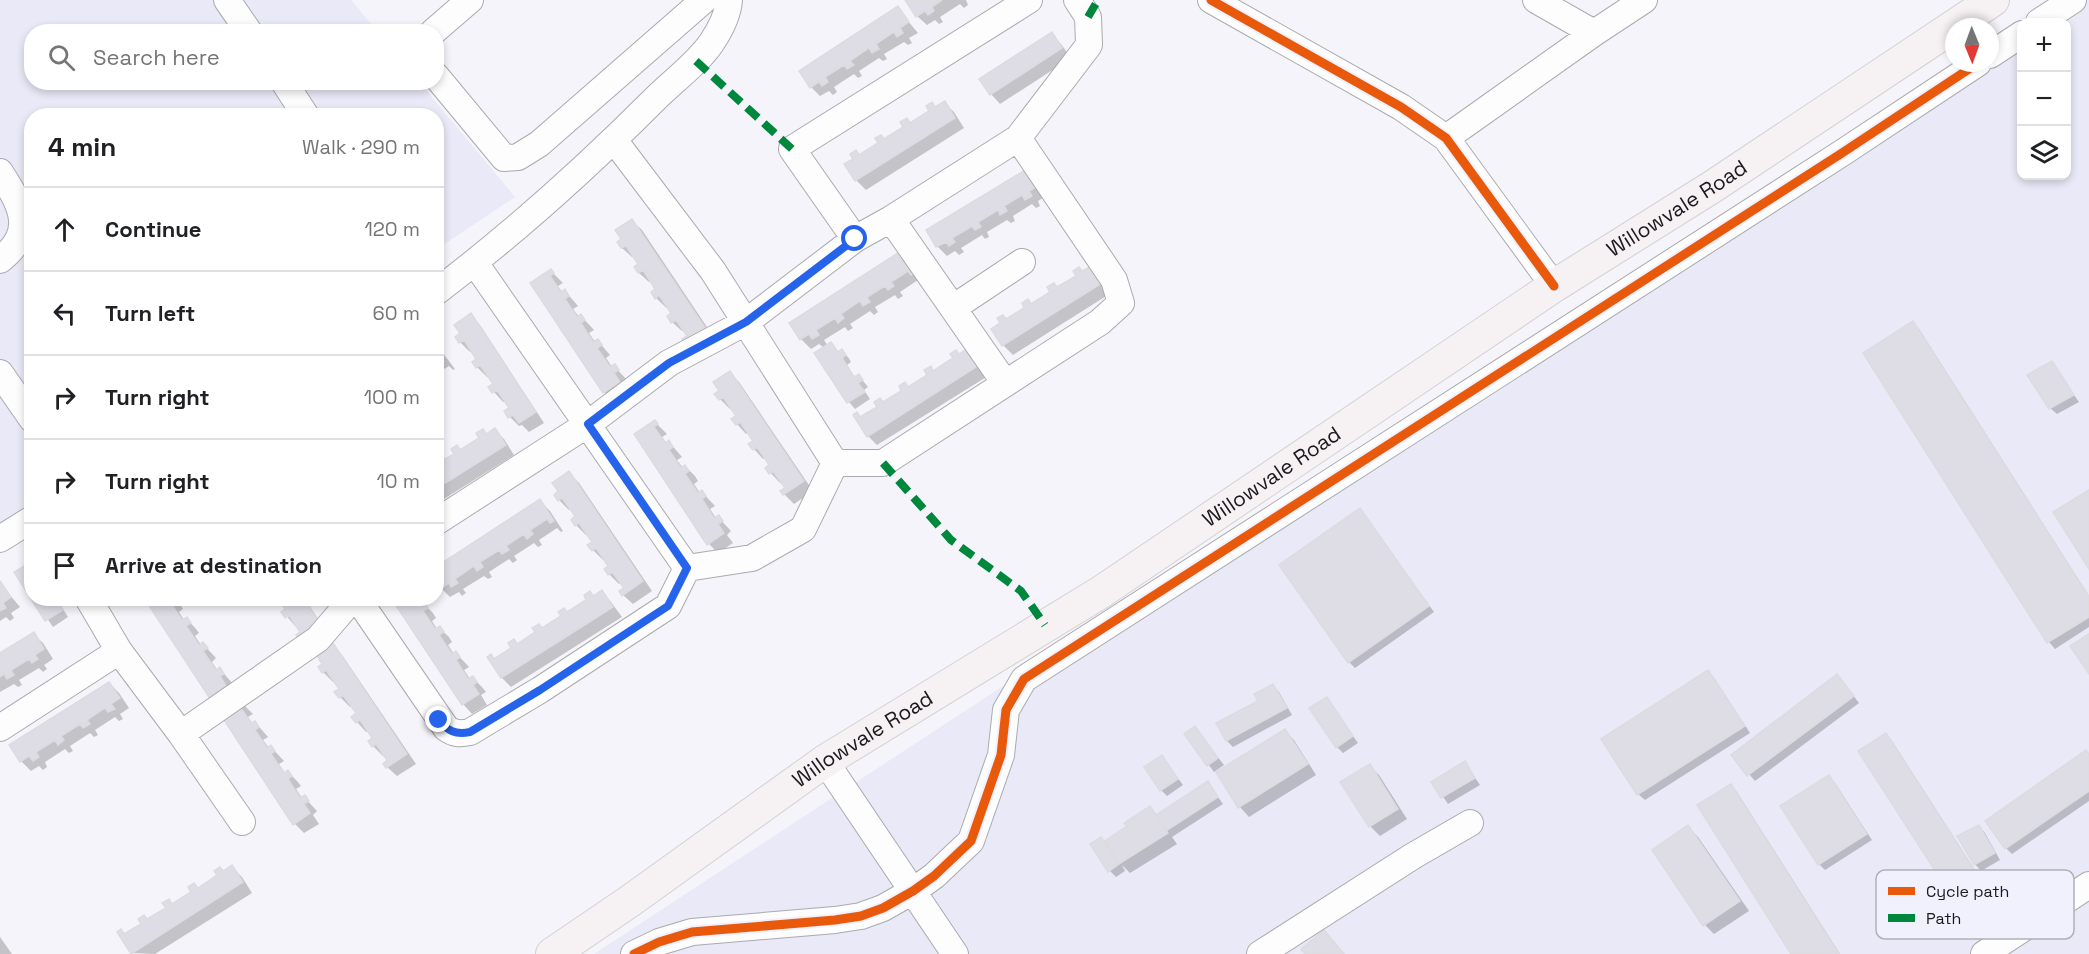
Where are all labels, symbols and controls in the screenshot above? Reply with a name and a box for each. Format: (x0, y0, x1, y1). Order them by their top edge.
north arrow (1945, 18, 1999, 72)
map controls (2017, 18, 2071, 180)
button: + (2017, 18, 2071, 72)
search box (24, 24, 444, 90)
icon: search (45, 41, 78, 74)
text: Search here (93, 43, 220, 71)
button: − (2017, 72, 2071, 126)
button: layers (2017, 126, 2071, 180)
text: 4 min (48, 130, 116, 164)
text: Walk · 290 m (302, 134, 420, 160)
street label: Willowvale Road (1601, 153, 1752, 263)
icon: ahead (48, 213, 81, 246)
text: Continue (105, 215, 201, 243)
text: 120 m (364, 216, 420, 242)
route start (841, 225, 867, 251)
icon: left (48, 297, 81, 330)
text: Turn left (105, 299, 195, 327)
text: 60 m (373, 300, 420, 326)
icon: right (48, 381, 81, 414)
text: Turn right (105, 383, 210, 411)
text: 100 m (364, 384, 420, 410)
street label: Willowvale Road (1197, 420, 1346, 533)
icon: right (48, 465, 81, 498)
text: Turn right (105, 467, 210, 495)
text: 10 m (376, 468, 420, 494)
icon: arrive (48, 549, 81, 582)
text: Arrive at destination (105, 551, 322, 579)
street label: Willowvale Road (787, 684, 938, 793)
route end (425, 706, 451, 732)
legend (1876, 870, 2074, 939)
text: Cycle path (1926, 881, 2009, 902)
text: Path (1926, 908, 1961, 929)

